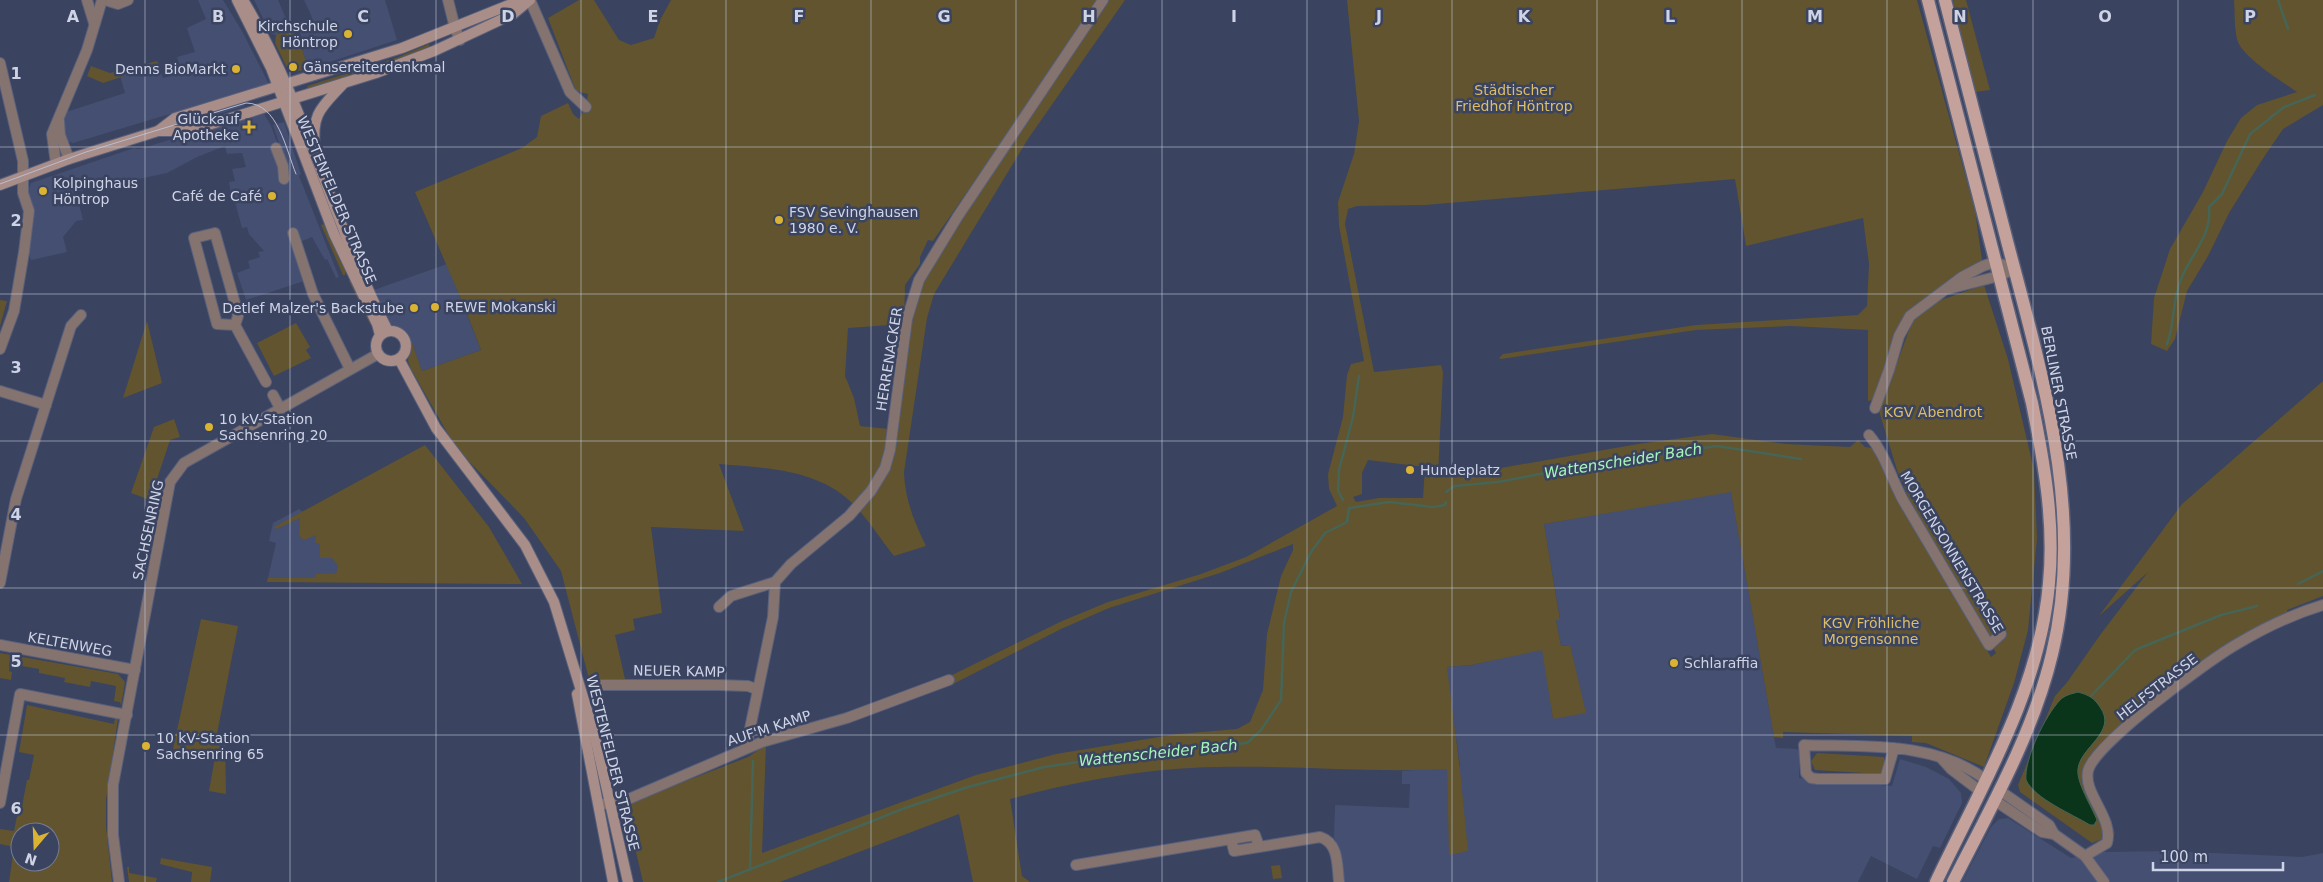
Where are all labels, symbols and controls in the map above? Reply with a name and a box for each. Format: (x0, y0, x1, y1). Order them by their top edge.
text: A (67, 7, 80, 26)
text: B (212, 7, 224, 26)
text: C (357, 7, 369, 26)
text: D (501, 7, 515, 26)
text: E (648, 7, 658, 26)
text: F (794, 7, 804, 26)
text: G (937, 7, 951, 26)
text: H (1082, 7, 1096, 26)
text: I (1231, 7, 1237, 26)
text: J (1375, 7, 1382, 26)
text: K (1518, 7, 1531, 26)
text: L (1665, 7, 1675, 26)
text: M (1807, 7, 1823, 26)
text: N (1953, 7, 1967, 26)
text: O (2098, 7, 2112, 26)
text: P (2244, 7, 2256, 26)
place label: Kirchschule Höntrop (258, 18, 338, 50)
marker: Kirchschule Höntrop (342, 28, 354, 40)
place label: Gänsereiterdenkmal (303, 59, 445, 75)
place label: Denns BioMarkt (115, 61, 226, 77)
marker: Gänsereiterdenkmal (287, 61, 299, 73)
marker: Denns BioMarkt (230, 63, 242, 75)
text: 1 (10, 64, 22, 83)
park label: Städtischer Friedhof Höntrop (1455, 82, 1573, 114)
place label: Glückauf Apotheke (173, 111, 240, 143)
street label: WESTENFELDER STRASSE (294, 114, 380, 286)
marker: Glückauf Apotheke (243, 121, 255, 133)
place label: Kolpinghaus Höntrop (53, 175, 138, 207)
marker: Kolpinghaus Höntrop (37, 185, 49, 197)
place label: Café de Café (172, 188, 262, 204)
marker: Café de Café (266, 190, 278, 202)
place label: FSV Sevinghausen 1980 e. V. (789, 204, 918, 236)
text: 2 (10, 211, 22, 230)
marker: FSV Sevinghausen 1980 e. V. (773, 214, 785, 226)
place label: REWE Mokanski (445, 299, 556, 315)
place label: Detlef Malzer's Backstube (222, 300, 404, 316)
marker: REWE Mokanski (429, 301, 441, 313)
marker: Detlef Malzer's Backstube (408, 302, 420, 314)
street label: HERRENACKER (873, 306, 905, 412)
street label: BERLINER STRASSE (2038, 325, 2080, 461)
text: 3 (10, 358, 22, 377)
park label: KGV Abendrot (1884, 404, 1983, 420)
place label: 10 kV-Station Sachsenring 20 (219, 411, 328, 443)
marker: 10 kV-Station Sachsenring 20 (203, 421, 215, 433)
water label: Wattenscheider Bach (1543, 440, 1703, 482)
place label: Hundeplatz (1420, 462, 1500, 478)
marker: Hundeplatz (1404, 464, 1416, 476)
street label: MORGENSONNENSTRASSE (1897, 468, 2007, 636)
street label: SACHSENRING (130, 478, 166, 582)
text: 4 (10, 505, 22, 524)
park label: KGV Fröhliche Morgensonne (1823, 615, 1919, 647)
street label: KELTENWEG (27, 629, 113, 659)
street label: HELFSTRASSE (2114, 651, 2200, 723)
text: 5 (10, 652, 22, 671)
place label: Schlaraffia (1684, 655, 1758, 671)
marker: Schlaraffia (1668, 657, 1680, 669)
street label: NEUER KAMP (633, 662, 725, 680)
street label: WESTENFELDER STRASSE (583, 673, 643, 853)
street label: AUF'M KAMP (725, 707, 813, 749)
place label: 10 kV-Station Sachsenring 65 (156, 730, 265, 762)
water label: Wattenscheider Bach (1078, 736, 1238, 770)
marker: 10 kV-Station Sachsenring 65 (140, 740, 152, 752)
text: 6 (10, 799, 22, 818)
north arrow (10, 822, 60, 872)
scale bar (2153, 840, 2283, 872)
text: 100 m (2160, 848, 2208, 866)
text: N (23, 850, 39, 869)

